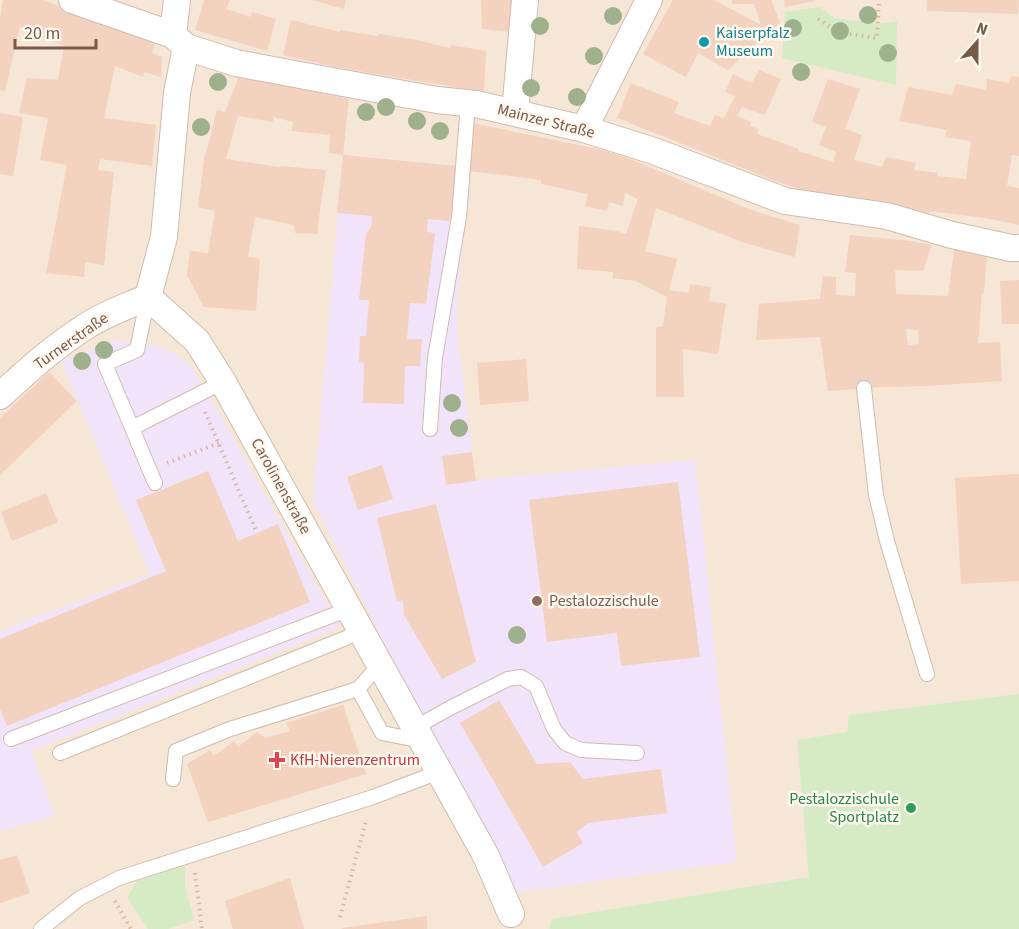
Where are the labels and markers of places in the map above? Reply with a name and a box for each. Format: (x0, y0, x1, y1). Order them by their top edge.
place label: Kaiserpfalz Museum (716, 22, 790, 62)
marker: Kaiserpfalz Museum (697, 35, 711, 49)
place label: Pestalozzischule (549, 590, 659, 612)
marker: Pestalozzischule (530, 594, 544, 608)
place label: KfH-Nierenzentrum (290, 749, 420, 771)
marker: KfH-Nierenzentrum (268, 751, 286, 769)
place label: Pestalozzischule Sportplatz (789, 788, 899, 828)
marker: Pestalozzischule Sportplatz (904, 801, 918, 815)

